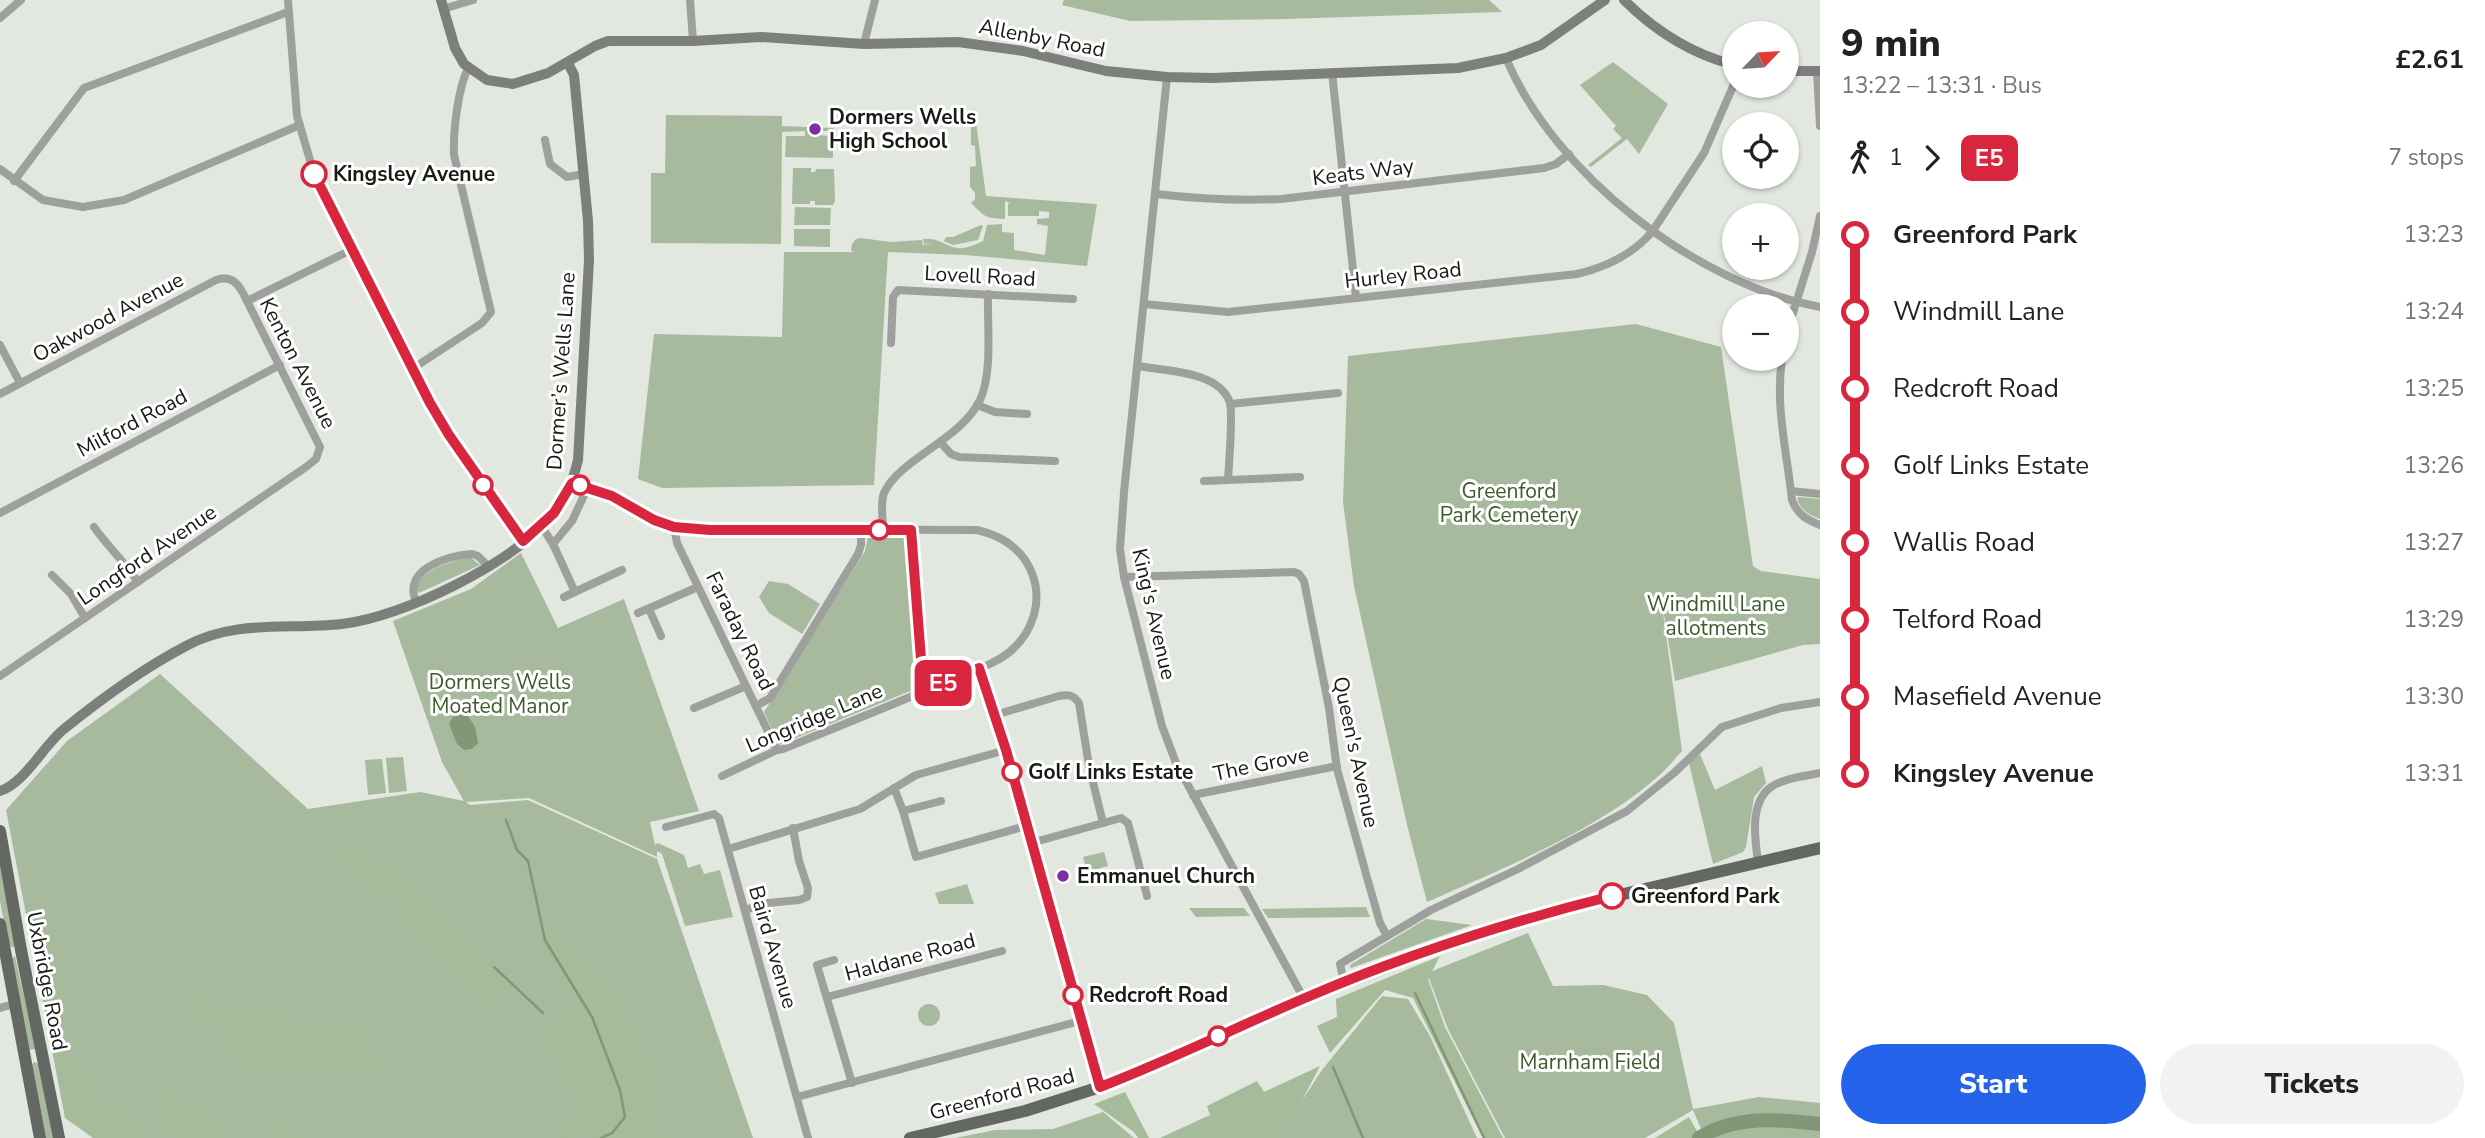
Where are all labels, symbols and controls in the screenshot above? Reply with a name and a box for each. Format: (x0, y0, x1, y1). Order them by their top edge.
street label: Allenby Road (977, 12, 1107, 64)
text: 9 min (1841, 18, 1941, 69)
north arrow (1722, 21, 1799, 98)
map controls (1722, 21, 1799, 371)
text: £2.61 (2395, 42, 2464, 77)
text: 13:22 – 13:31 · Bus (1841, 70, 2042, 101)
place label: Dormers Wells High School (829, 103, 976, 155)
button: locate (1722, 112, 1799, 189)
marker: Dormers Wells High School (807, 121, 823, 137)
icon: walk (1841, 139, 1879, 177)
icon: forward (1913, 139, 1951, 177)
text: 1 (1889, 142, 1903, 173)
text: E5 (1975, 142, 2004, 174)
text: 7 stops (2388, 142, 2464, 173)
street label: Keats Way (1311, 152, 1415, 192)
place label: Kingsley Avenue (333, 160, 495, 188)
marker: Kingsley Avenue (301, 161, 327, 187)
button: + (1722, 203, 1799, 280)
text: Greenford Park (1893, 217, 2077, 252)
text: 13:23 (2404, 219, 2464, 250)
street label: Hurley Road (1343, 255, 1463, 295)
street label: Lovell Road (924, 259, 1036, 293)
street label: Oakwood Avenue (28, 265, 188, 369)
street label: Dormer’s Wells Lane (540, 271, 582, 471)
street label: Kenton Avenue (253, 293, 343, 433)
button: − (1722, 294, 1799, 371)
text: Windmill Lane (1893, 294, 2064, 329)
text: 13:24 (2404, 296, 2464, 327)
text: Redcroft Road (1893, 371, 2059, 406)
text: 13:25 (2404, 373, 2464, 404)
street label: Milford Road (72, 382, 192, 464)
text: Golf Links Estate (1893, 448, 2089, 483)
text: 13:26 (2404, 450, 2464, 481)
unlabelled marker (473, 475, 493, 495)
unlabelled marker (570, 475, 590, 495)
park label: Greenford Park Cemetery (1440, 477, 1578, 529)
street label: Longford Avenue (72, 498, 222, 612)
unlabelled marker (869, 520, 889, 540)
text: Wallis Road (1893, 525, 2035, 560)
text: 13:27 (2404, 527, 2464, 558)
street label: King's Avenue (1125, 546, 1183, 682)
street label: Faraday Road (699, 567, 781, 695)
park label: Windmill Lane allotments (1647, 590, 1785, 642)
text: Telford Road (1893, 602, 2042, 637)
text: 13:29 (2404, 604, 2464, 635)
line badge: E5 (912, 660, 974, 706)
text: E5 (929, 667, 957, 699)
park label: Dormers Wells Moated Manor (429, 668, 571, 720)
street label: Queen's Avenue (1326, 674, 1386, 830)
street label: Longridge Lane (741, 677, 887, 759)
text: Masefield Avenue (1893, 679, 2102, 714)
text: 13:30 (2404, 681, 2464, 712)
street label: The Grove (1211, 740, 1311, 788)
text: Kingsley Avenue (1893, 756, 2094, 791)
place label: Golf Links Estate (1028, 758, 1193, 786)
text: 13:31 (2404, 758, 2464, 789)
marker: Golf Links Estate (1002, 762, 1022, 782)
place label: Emmanuel Church (1077, 862, 1255, 890)
marker: Emmanuel Church (1055, 868, 1071, 884)
street label: Baird Avenue (742, 882, 804, 1012)
place label: Greenford Park (1631, 882, 1780, 910)
marker: Greenford Park (1599, 883, 1625, 909)
street label: Uxbridge Road (20, 909, 74, 1053)
street label: Haldane Road (842, 926, 978, 988)
place label: Redcroft Road (1089, 981, 1228, 1009)
marker: Redcroft Road (1063, 985, 1083, 1005)
unlabelled marker (1208, 1026, 1228, 1046)
button: Start (1841, 1044, 2146, 1124)
button: Tickets (2160, 1044, 2464, 1124)
park label: Marnham Field (1520, 1048, 1660, 1076)
street label: Greenford Road (926, 1061, 1078, 1127)

